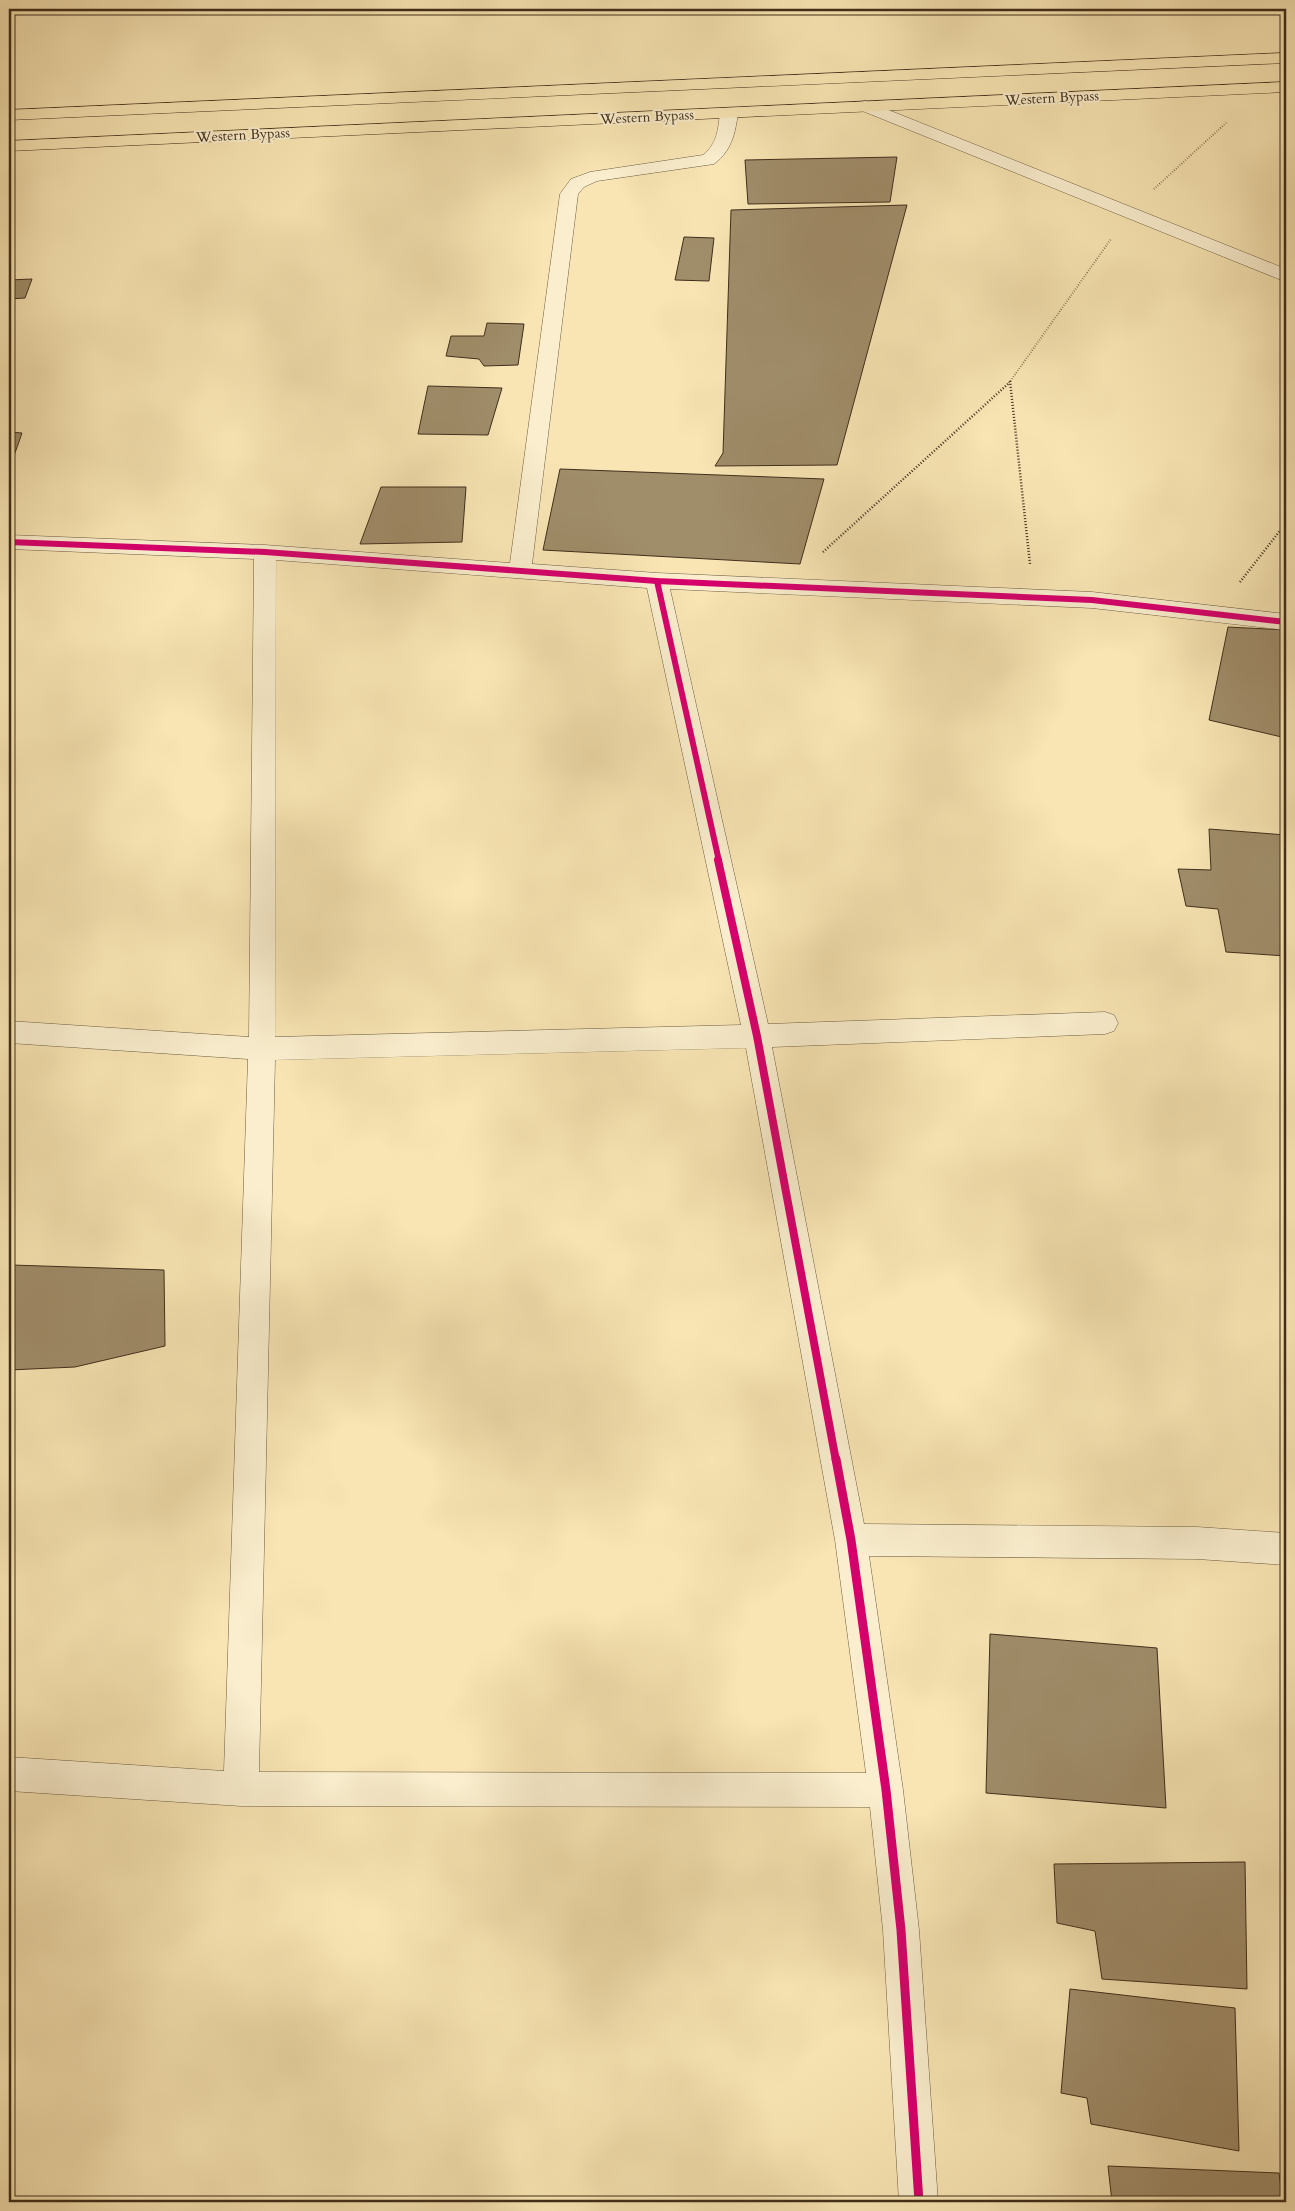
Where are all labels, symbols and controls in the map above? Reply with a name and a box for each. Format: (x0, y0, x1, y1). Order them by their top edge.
street label: Western Bypass (1004, 86, 1100, 110)
street label: Western Bypass (599, 105, 695, 129)
street label: Western Bypass (195, 123, 291, 147)

